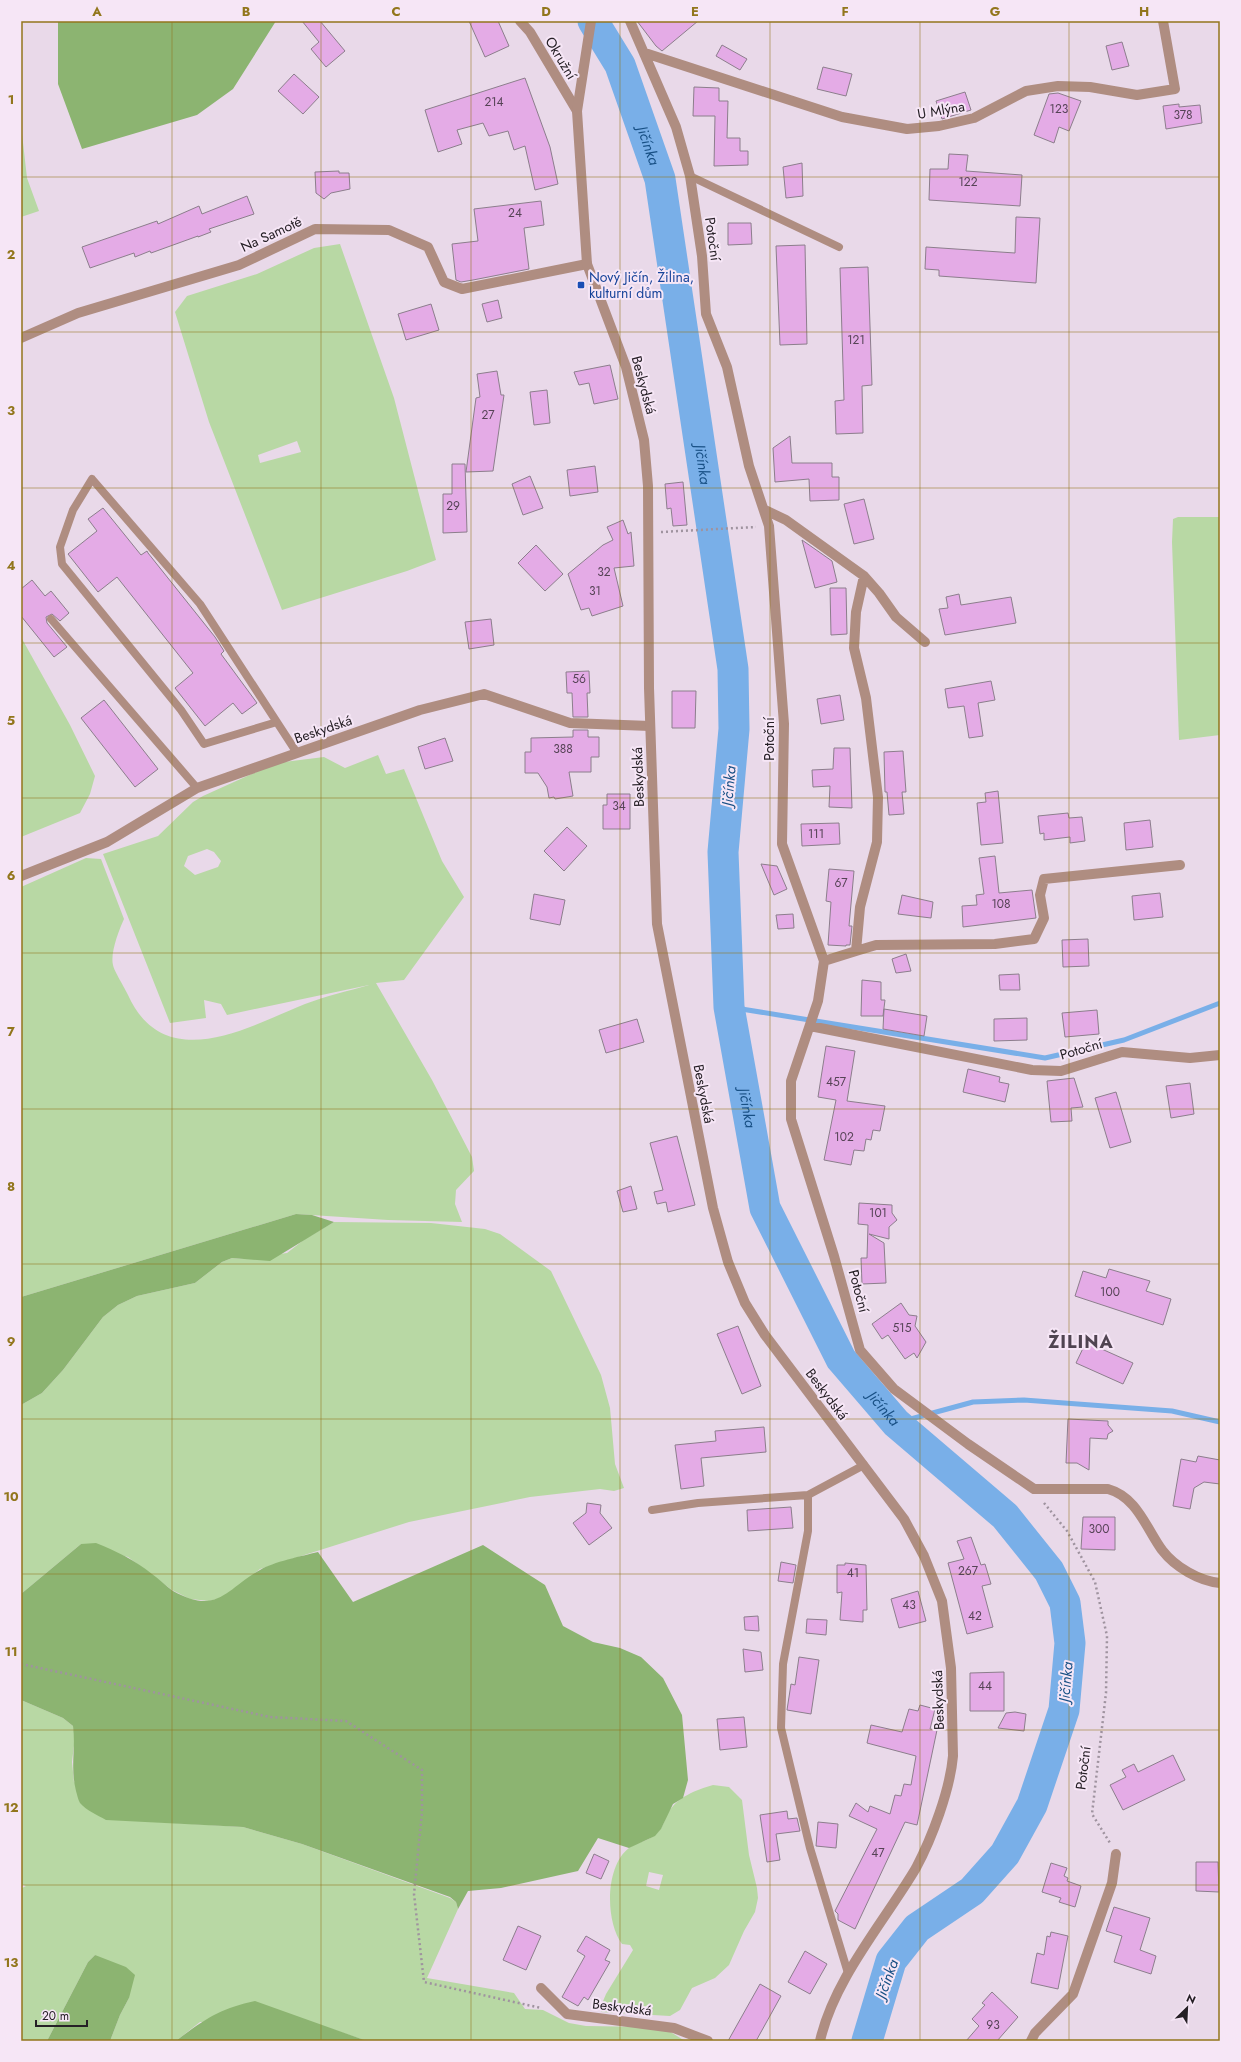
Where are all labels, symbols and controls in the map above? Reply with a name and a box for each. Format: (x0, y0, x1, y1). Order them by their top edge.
text: A (91, 2, 102, 21)
text: B (242, 2, 251, 21)
text: C (391, 2, 401, 21)
text: D (541, 2, 551, 21)
text: E (691, 2, 699, 21)
text: F (841, 2, 849, 21)
text: G (990, 2, 1001, 21)
text: H (1139, 2, 1149, 21)
street label: Okružní (540, 33, 582, 84)
text: 1 (8, 90, 14, 109)
house number: 214 (484, 93, 504, 111)
street label: U Mlýna (916, 96, 966, 124)
house number: 123 (1050, 100, 1069, 118)
house number: 378 (1173, 106, 1193, 124)
water label: Jičínka (630, 120, 666, 169)
house number: 122 (958, 173, 978, 191)
house number: 24 (508, 204, 522, 222)
street label: Na Samotě (237, 211, 305, 257)
street label: Potoční (700, 216, 726, 263)
text: 2 (7, 245, 15, 264)
place label: Nový Jičín, Žilina, kulturní dům (589, 267, 694, 303)
marker: Nový Jičín, Žilina, kulturní dům (576, 280, 586, 290)
house number: 121 (847, 331, 865, 349)
street label: Beskydská (627, 354, 661, 416)
text: 3 (7, 401, 15, 420)
house number: 27 (481, 406, 495, 424)
water label: Jičínka (688, 440, 716, 487)
house number: 29 (446, 497, 460, 515)
text: 4 (6, 556, 16, 575)
house number: 32 (597, 563, 611, 581)
house number: 31 (589, 582, 601, 600)
house number: 56 (572, 670, 586, 688)
street label: Beskydská (291, 710, 355, 748)
text: 5 (7, 711, 15, 730)
street label: Potoční (759, 716, 779, 761)
house number: 388 (553, 740, 573, 758)
street label: Beskydská (627, 747, 649, 807)
water label: Jičínka (716, 764, 742, 810)
house number: 34 (612, 797, 626, 815)
house number: 111 (808, 825, 824, 843)
text: 6 (7, 866, 16, 885)
house number: 67 (834, 874, 848, 892)
house number: 108 (991, 895, 1011, 913)
text: 7 (7, 1022, 15, 1041)
street label: Potoční (1057, 1033, 1106, 1065)
street label: Beskydská (688, 1063, 720, 1125)
house number: 457 (826, 1073, 847, 1091)
water label: Jičínka (732, 1083, 762, 1130)
house number: 102 (834, 1128, 854, 1146)
text: 8 (7, 1177, 15, 1196)
house number: 101 (869, 1204, 887, 1222)
street label: Potoční (844, 1267, 875, 1316)
house number: 100 (1100, 1283, 1120, 1301)
house number: 515 (893, 1319, 912, 1337)
district label: ŽILINA (1048, 1329, 1114, 1355)
text: 9 (7, 1332, 16, 1351)
street label: Beskydská (801, 1364, 853, 1424)
water label: Jičínka (860, 1384, 906, 1432)
text: 10 (3, 1487, 19, 1506)
house number: 300 (1089, 1520, 1109, 1538)
house number: 267 (958, 1562, 979, 1580)
house number: 41 (847, 1564, 859, 1582)
house number: 43 (902, 1596, 916, 1614)
house number: 42 (968, 1607, 982, 1625)
text: 11 (4, 1642, 18, 1661)
water label: Jičínka (1053, 1660, 1079, 1706)
street label: Beskydská (927, 1670, 949, 1730)
house number: 44 (978, 1677, 992, 1695)
street label: Potoční (1070, 1744, 1096, 1791)
text: 12 (3, 1798, 19, 1817)
house number: 47 (871, 1844, 885, 1862)
text: 13 (4, 1953, 18, 1972)
water label: Jičínka (869, 1956, 904, 2005)
north arrow (1167, 1988, 1207, 2028)
text: N (1184, 1990, 1198, 2008)
street label: Beskydská (591, 1993, 653, 2021)
scale bar (36, 2002, 87, 2028)
text: 20 m (42, 2007, 69, 2025)
house number: 93 (986, 2016, 1000, 2034)

